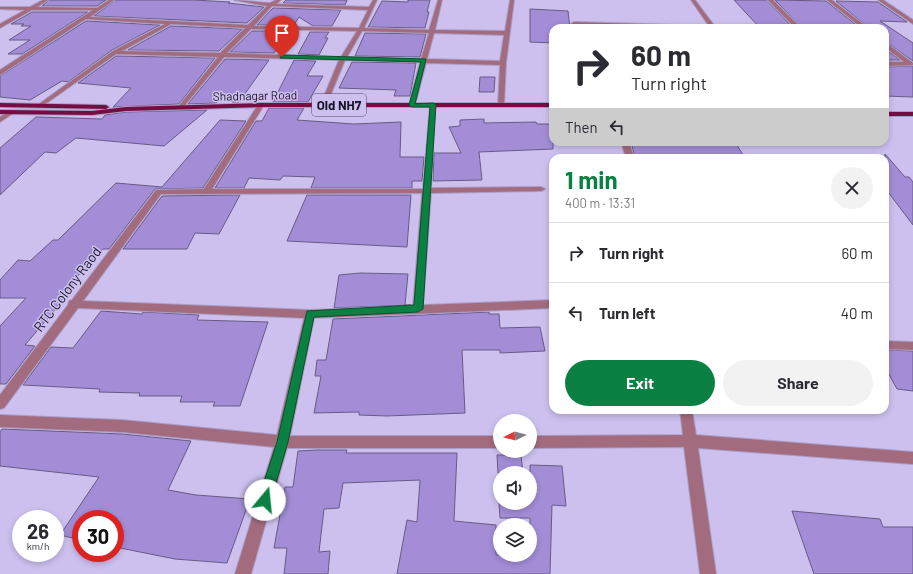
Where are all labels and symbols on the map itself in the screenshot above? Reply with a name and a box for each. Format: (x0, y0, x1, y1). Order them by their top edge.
pin (265, 16, 299, 57)
street label: Shadnagar Road (213, 87, 297, 103)
road number: Old NH7 (312, 94, 366, 116)
street label: RTC Colony Raod (30, 243, 104, 335)
north arrow (493, 414, 537, 458)
position arrow (244, 479, 286, 521)
speed limit sign: 30 (72, 510, 124, 562)

